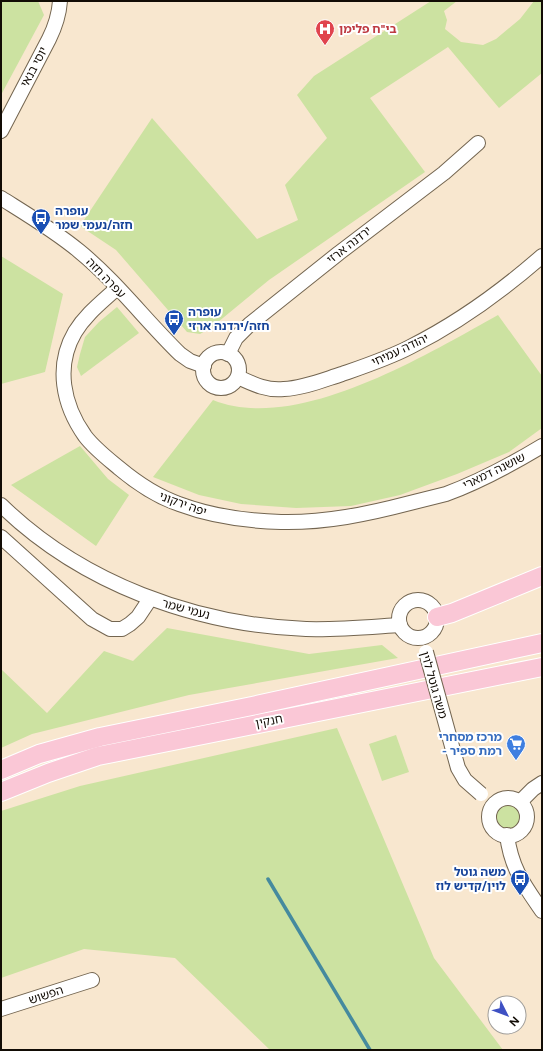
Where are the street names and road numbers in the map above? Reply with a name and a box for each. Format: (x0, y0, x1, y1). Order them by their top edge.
street label: יוסי בנאי (18, 44, 50, 90)
street label: ירדנה ארזי (324, 223, 374, 267)
street label: עפרה חזה (83, 255, 129, 301)
street label: יהודה עמיחי (369, 331, 431, 369)
street label: שושנה דמארי (460, 450, 528, 492)
street label: יפה ירקוני (157, 489, 209, 519)
street label: נעמי שמר (161, 596, 211, 622)
street label: משה גוטל לוין (418, 650, 450, 720)
street label: חנקין (254, 711, 284, 730)
street label: הפשוש (27, 983, 65, 1007)

